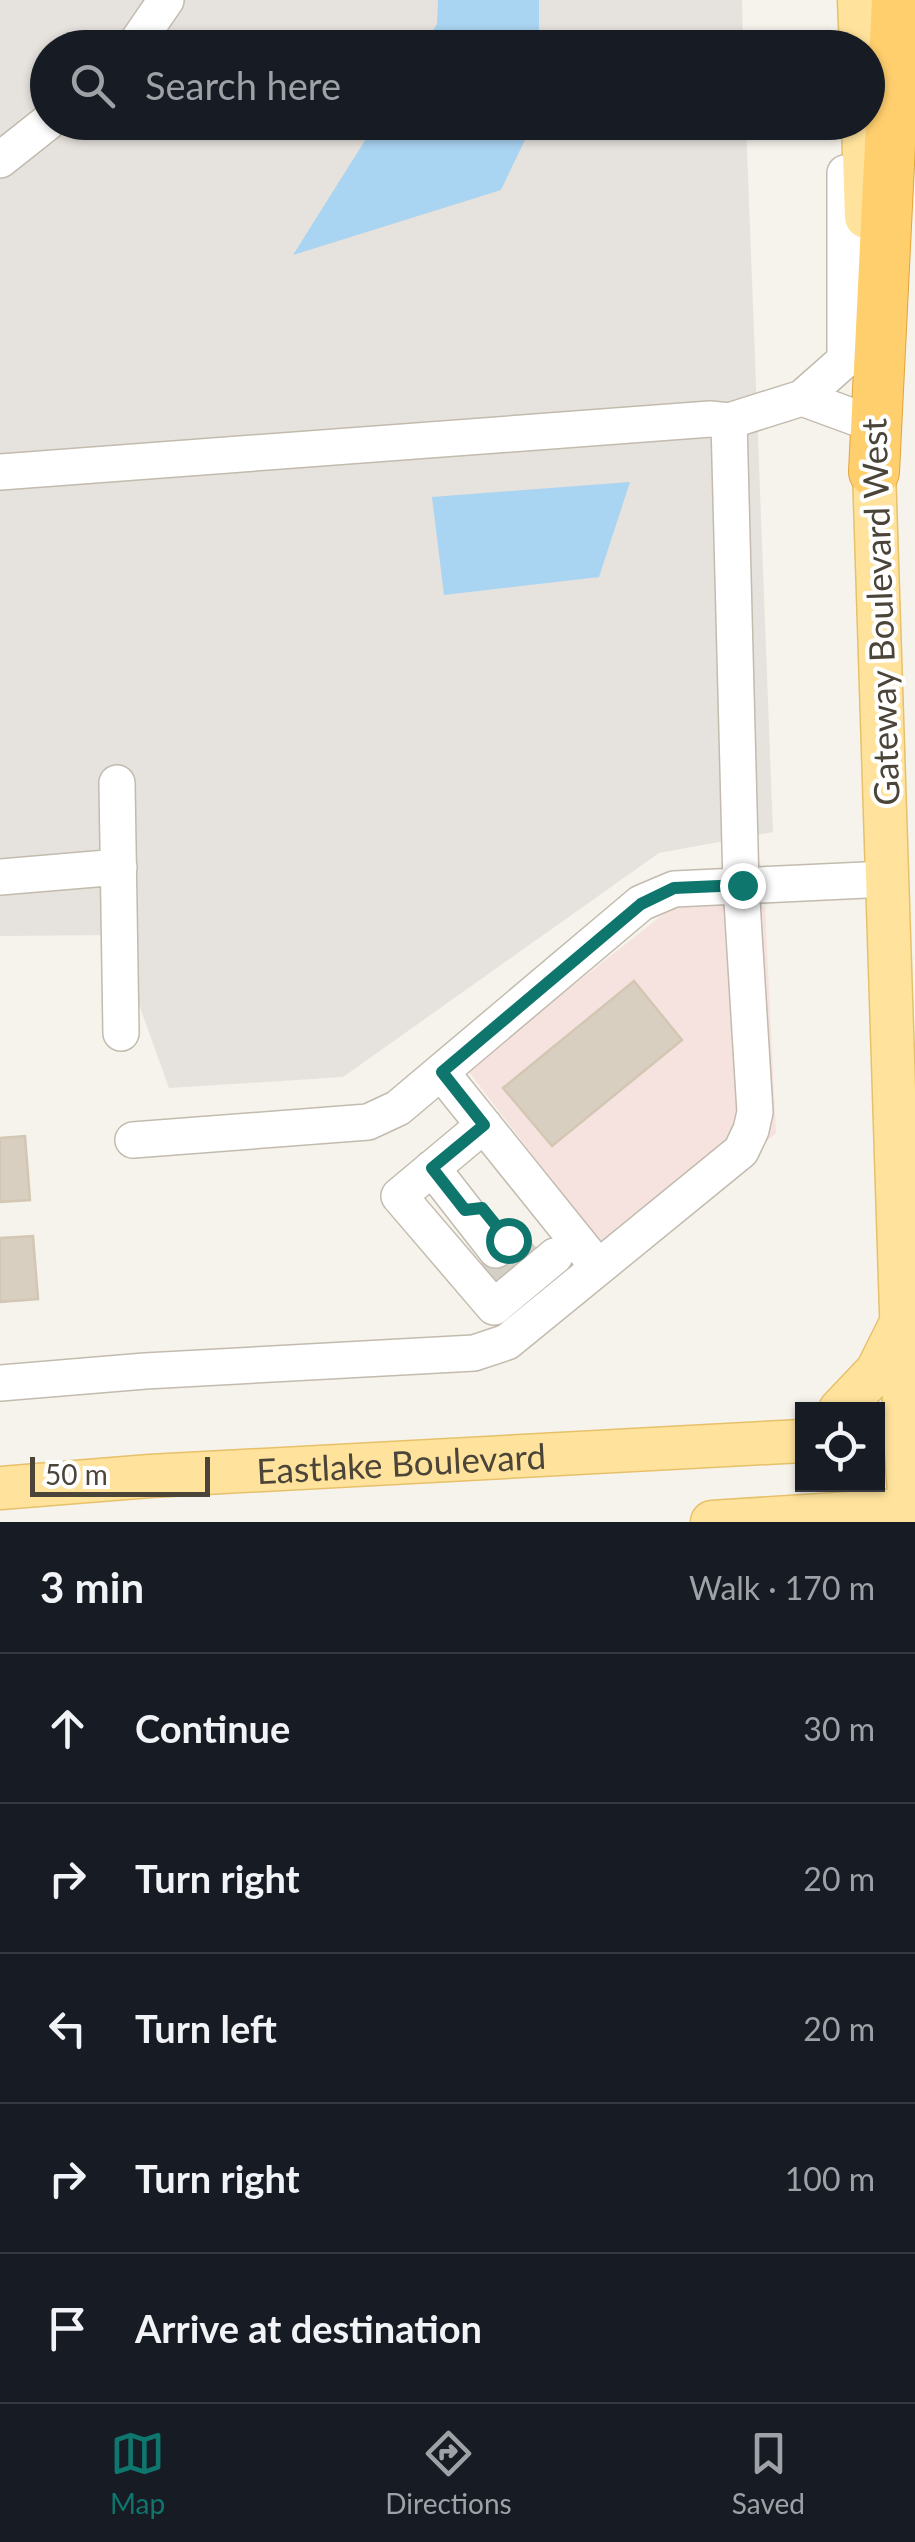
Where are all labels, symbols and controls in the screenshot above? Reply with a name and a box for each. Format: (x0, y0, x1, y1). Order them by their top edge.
search box (30, 30, 885, 140)
icon: search (65, 58, 120, 113)
text: Search here (145, 62, 341, 108)
street label: Gateway Boulevard West (851, 417, 907, 806)
route end (720, 863, 766, 909)
route start (486, 1218, 532, 1264)
map controls (795, 1402, 885, 1492)
button: locate (795, 1402, 885, 1492)
street label: Eastlake Boulevard (255, 1434, 547, 1491)
scale bar (30, 1452, 210, 1496)
text: 50 m (45, 1457, 108, 1491)
text: 3 min (40, 1562, 144, 1612)
text: Walk · 170 m (689, 1568, 875, 1607)
icon: ahead (40, 1701, 95, 1756)
text: Continue (135, 1705, 290, 1751)
text: 30 m (803, 1709, 875, 1748)
icon: right (40, 1851, 95, 1906)
text: Turn right (135, 1855, 300, 1901)
text: 20 m (803, 1859, 875, 1898)
icon: left (40, 2001, 95, 2056)
text: Turn left (135, 2005, 277, 2051)
text: 20 m (803, 2009, 875, 2048)
icon: right (40, 2151, 95, 2206)
text: Turn right (135, 2155, 300, 2201)
text: 100 m (785, 2159, 875, 2198)
icon: arrive (40, 2301, 95, 2356)
text: Arrive at destination (135, 2305, 482, 2351)
tab: Map (110, 2426, 165, 2520)
tab: Directions (385, 2426, 512, 2520)
tab: Saved (732, 2426, 805, 2520)

